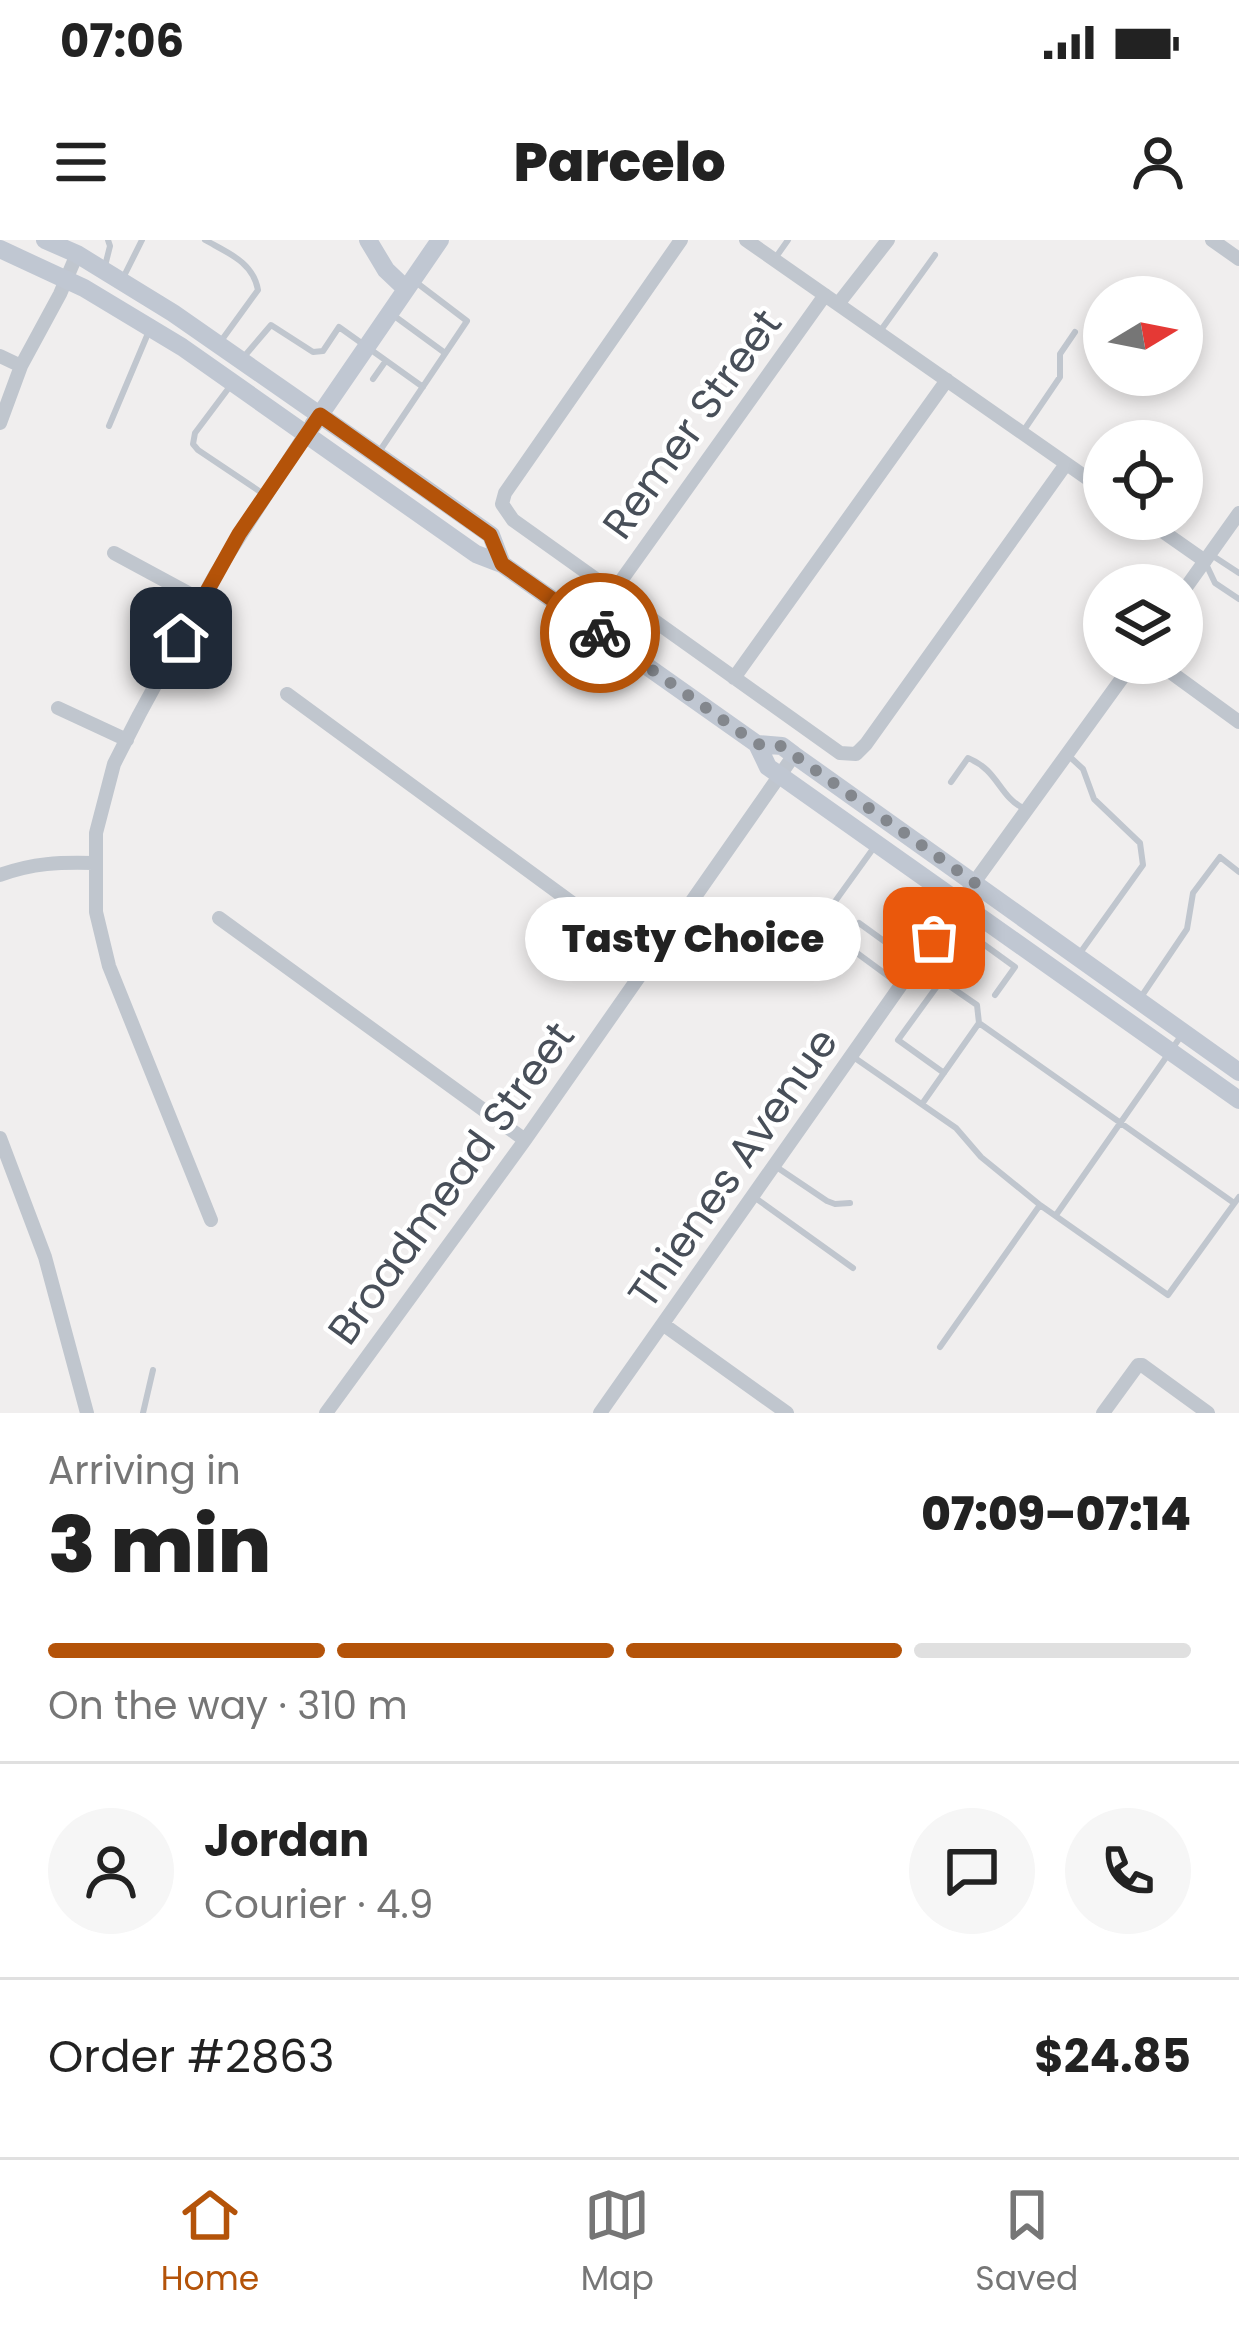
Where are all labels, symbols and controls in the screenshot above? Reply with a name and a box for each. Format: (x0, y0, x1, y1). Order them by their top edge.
text: 07:06 (60, 10, 184, 73)
text: Parcelo (513, 124, 726, 200)
icon: menu (48, 129, 114, 195)
icon: person (1125, 129, 1191, 195)
north arrow (1083, 276, 1203, 396)
map controls (1083, 276, 1203, 684)
street label: Remer Street (589, 297, 795, 551)
button: locate (1083, 420, 1203, 540)
button: layers (1083, 564, 1203, 684)
courier (540, 573, 660, 693)
pin (130, 587, 232, 689)
icon: bike (567, 600, 633, 666)
icon: home (148, 605, 214, 671)
pin (883, 887, 985, 989)
callout: Tasty Choice (526, 896, 862, 980)
icon: bag (901, 905, 967, 971)
text: Tasty Choice (562, 911, 824, 966)
street label: Broadmead Street (314, 1010, 588, 1356)
street label: Thienes Avenue (614, 1016, 852, 1320)
text: Arriving in (48, 1443, 241, 1498)
text: 07:09–07:14 (921, 1483, 1191, 1546)
text: 3 min (48, 1490, 271, 1599)
text: On the way · 310 m (48, 1678, 408, 1733)
button: person (48, 1808, 174, 1934)
button: chat (909, 1808, 1035, 1934)
button: phone (1065, 1808, 1191, 1934)
text: Jordan (204, 1809, 369, 1872)
text: Courier · 4.9 (204, 1877, 433, 1932)
text: Order #2863 (48, 2025, 334, 2088)
text: $24.85 (1034, 2025, 1191, 2088)
tab: Home (161, 2182, 259, 2304)
tab: Map (581, 2182, 654, 2304)
tab: Saved (975, 2182, 1078, 2304)

